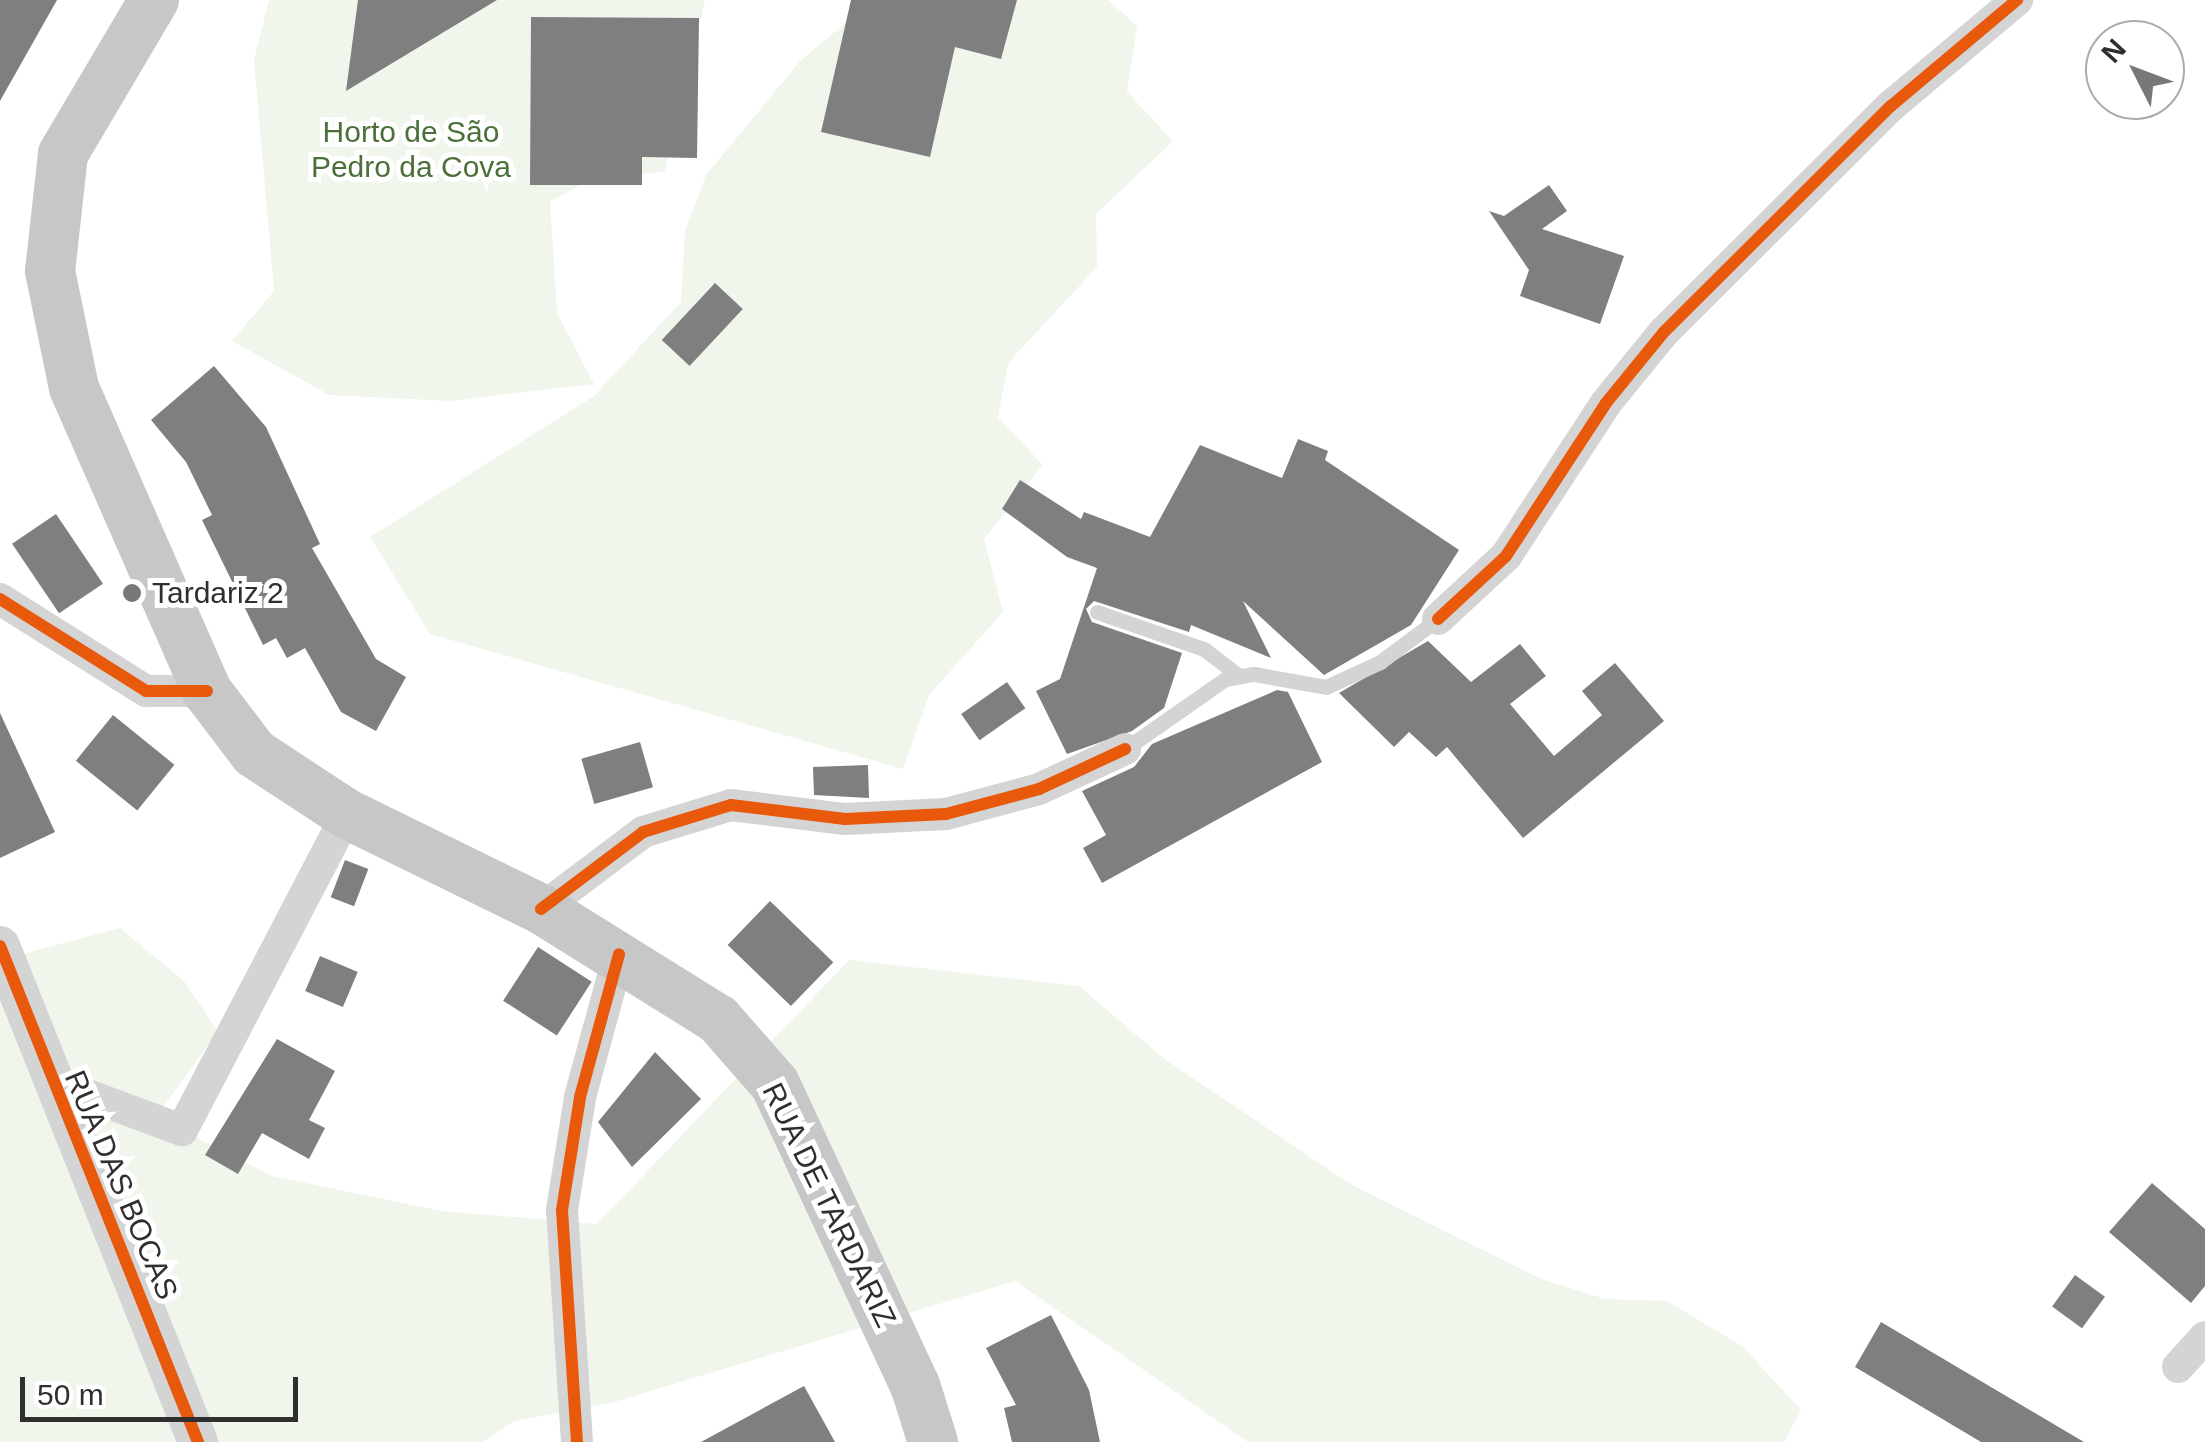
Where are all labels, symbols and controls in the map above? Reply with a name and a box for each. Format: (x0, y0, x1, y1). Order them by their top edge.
north arrow (2085, 20, 2185, 120)
text: N (2096, 33, 2132, 69)
park label: Horto de São Pedro da Cova (311, 114, 511, 184)
place label: Tardariz 2 (152, 575, 284, 611)
marker: Tardariz 2 (121, 582, 143, 604)
street label: RUA DAS BOCAS (56, 1064, 186, 1306)
street label: RUA DE TARDARIZ (754, 1076, 904, 1334)
scale bar (25, 1357, 302, 1419)
text: 50 m (37, 1378, 104, 1411)

